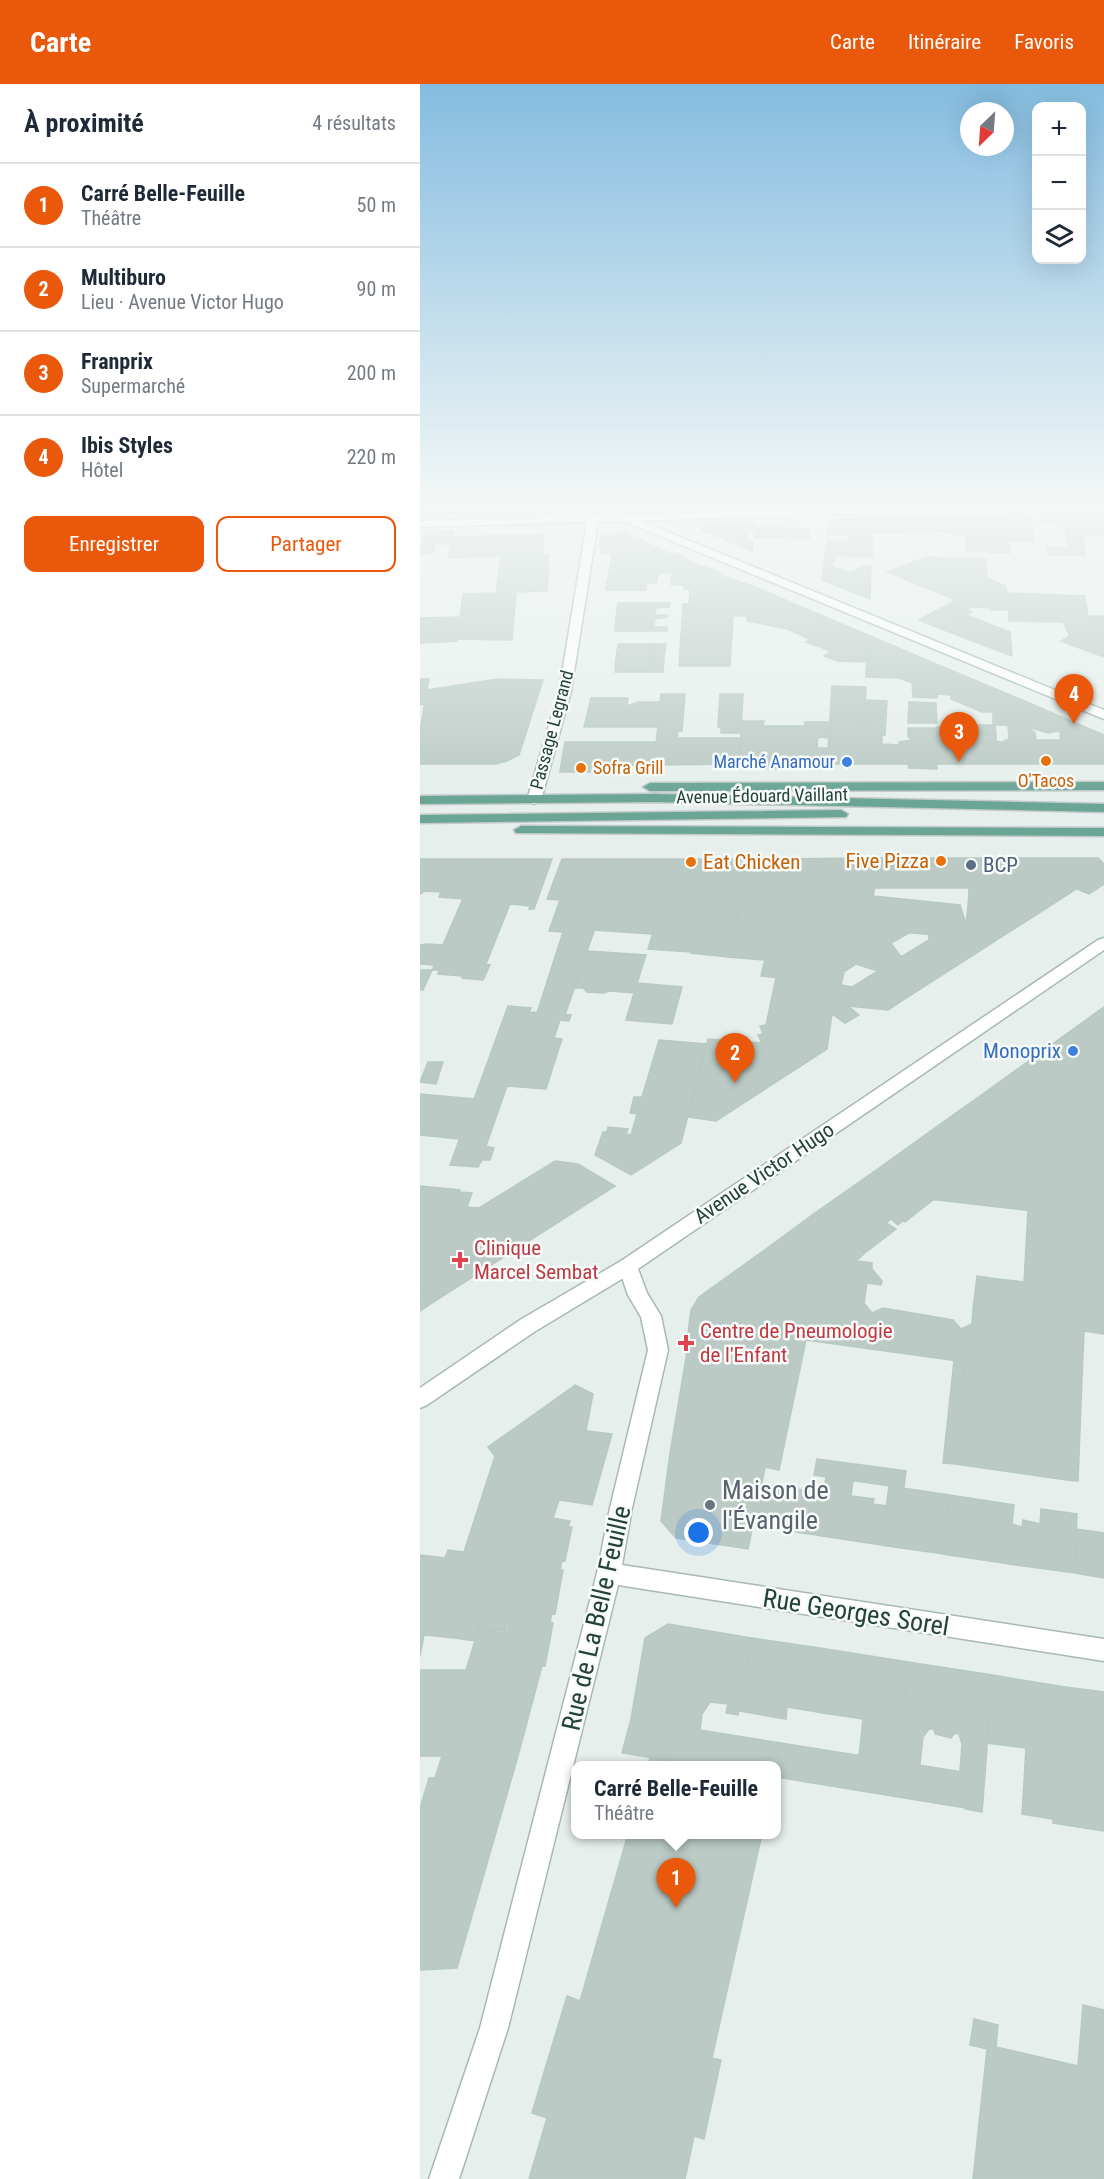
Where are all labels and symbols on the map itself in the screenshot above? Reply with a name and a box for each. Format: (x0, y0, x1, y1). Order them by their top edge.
north arrow (960, 102, 1014, 156)
street label: Passage Legrand (526, 668, 577, 792)
pin: 4 (1054, 674, 1094, 724)
pin: 3 (940, 712, 978, 762)
place label: Marché Anamour (713, 751, 836, 772)
marker: O'Tacos (1039, 754, 1053, 768)
marker: Marché Anamour (840, 755, 854, 769)
place label: Sofra Grill (593, 757, 663, 778)
marker: Sofra Grill (574, 761, 588, 775)
place label: O'Tacos (1018, 770, 1074, 791)
street label: Avenue Édouard Vaillant (676, 784, 848, 807)
place label: Five Pizza (846, 849, 929, 873)
place label: Eat Chicken (703, 850, 800, 874)
place label: BCP (983, 853, 1018, 877)
marker: Five Pizza (934, 854, 948, 868)
marker: Eat Chicken (684, 855, 698, 869)
marker: BCP (964, 858, 978, 872)
pin: 2 (716, 1034, 754, 1083)
place label: Monoprix (983, 1039, 1061, 1063)
marker: Monoprix (1066, 1044, 1080, 1058)
street label: Avenue Victor Hugo (690, 1117, 838, 1229)
place label: Clinique Marcel Sembat (474, 1236, 598, 1284)
marker: Clinique Marcel Sembat (451, 1251, 469, 1269)
place label: Centre de Pneumologie de l'Enfant (700, 1319, 893, 1367)
marker: Centre de Pneumologie de l'Enfant (677, 1334, 695, 1352)
place label: Maison de l'Évangile (722, 1475, 829, 1535)
marker: Maison de l'Évangile (703, 1498, 717, 1512)
street label: Rue de La Belle Feuille (556, 1503, 636, 1733)
your location (684, 1518, 713, 1547)
street label: Rue Georges Sorel (761, 1582, 951, 1642)
pin: 1 (656, 1858, 696, 1908)

